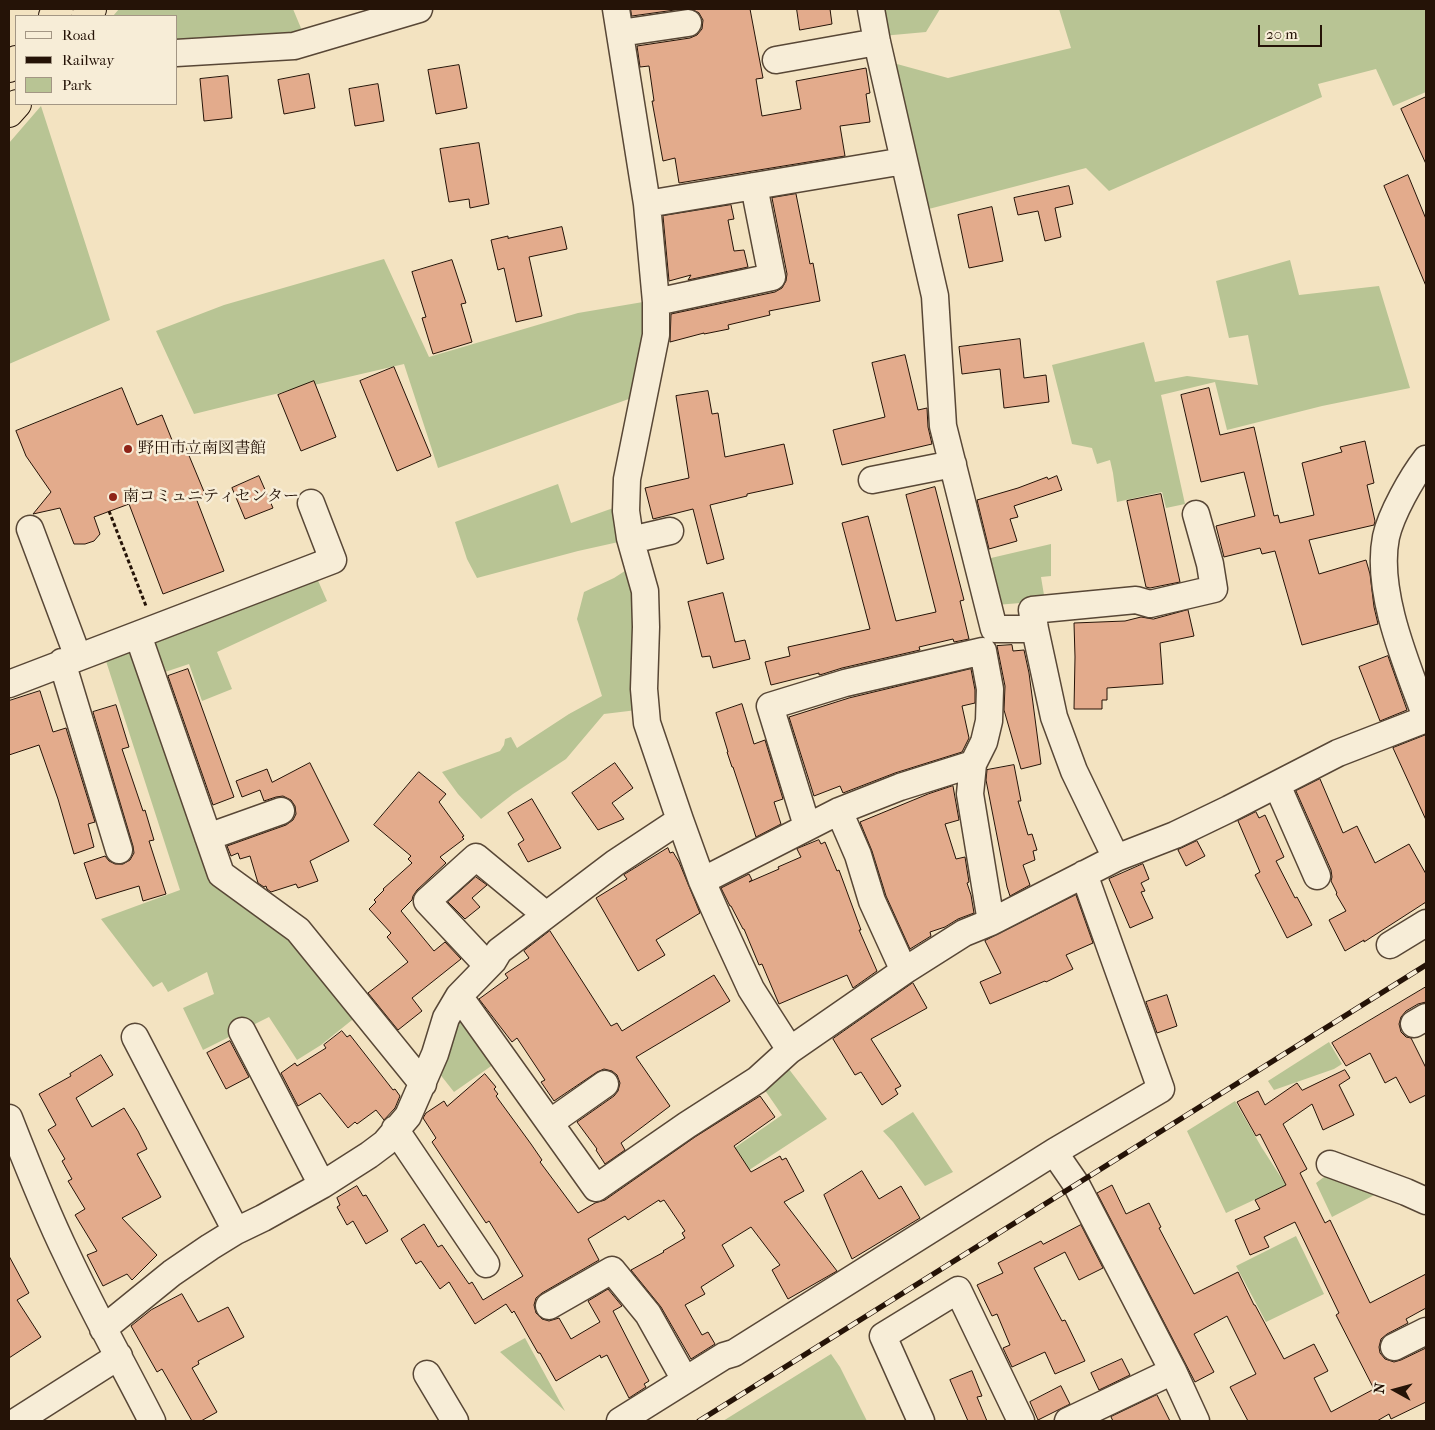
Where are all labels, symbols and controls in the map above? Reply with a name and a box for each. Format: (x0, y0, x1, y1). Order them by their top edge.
legend (15, 15, 178, 105)
scale bar (1260, 15, 1324, 47)
text: 20 m (1266, 25, 1298, 43)
text: Road (62, 26, 95, 44)
text: Railway (62, 51, 114, 69)
text: Park (62, 76, 92, 94)
place label: 野田市立南図書館 (138, 439, 266, 459)
marker: 野田市立南図書館 (122, 443, 134, 455)
place label: 南コミュニティセンター (123, 487, 299, 507)
marker: 南コミュニティセンター (107, 491, 119, 503)
north arrow (1370, 1365, 1420, 1415)
text: N (1371, 1382, 1389, 1394)

